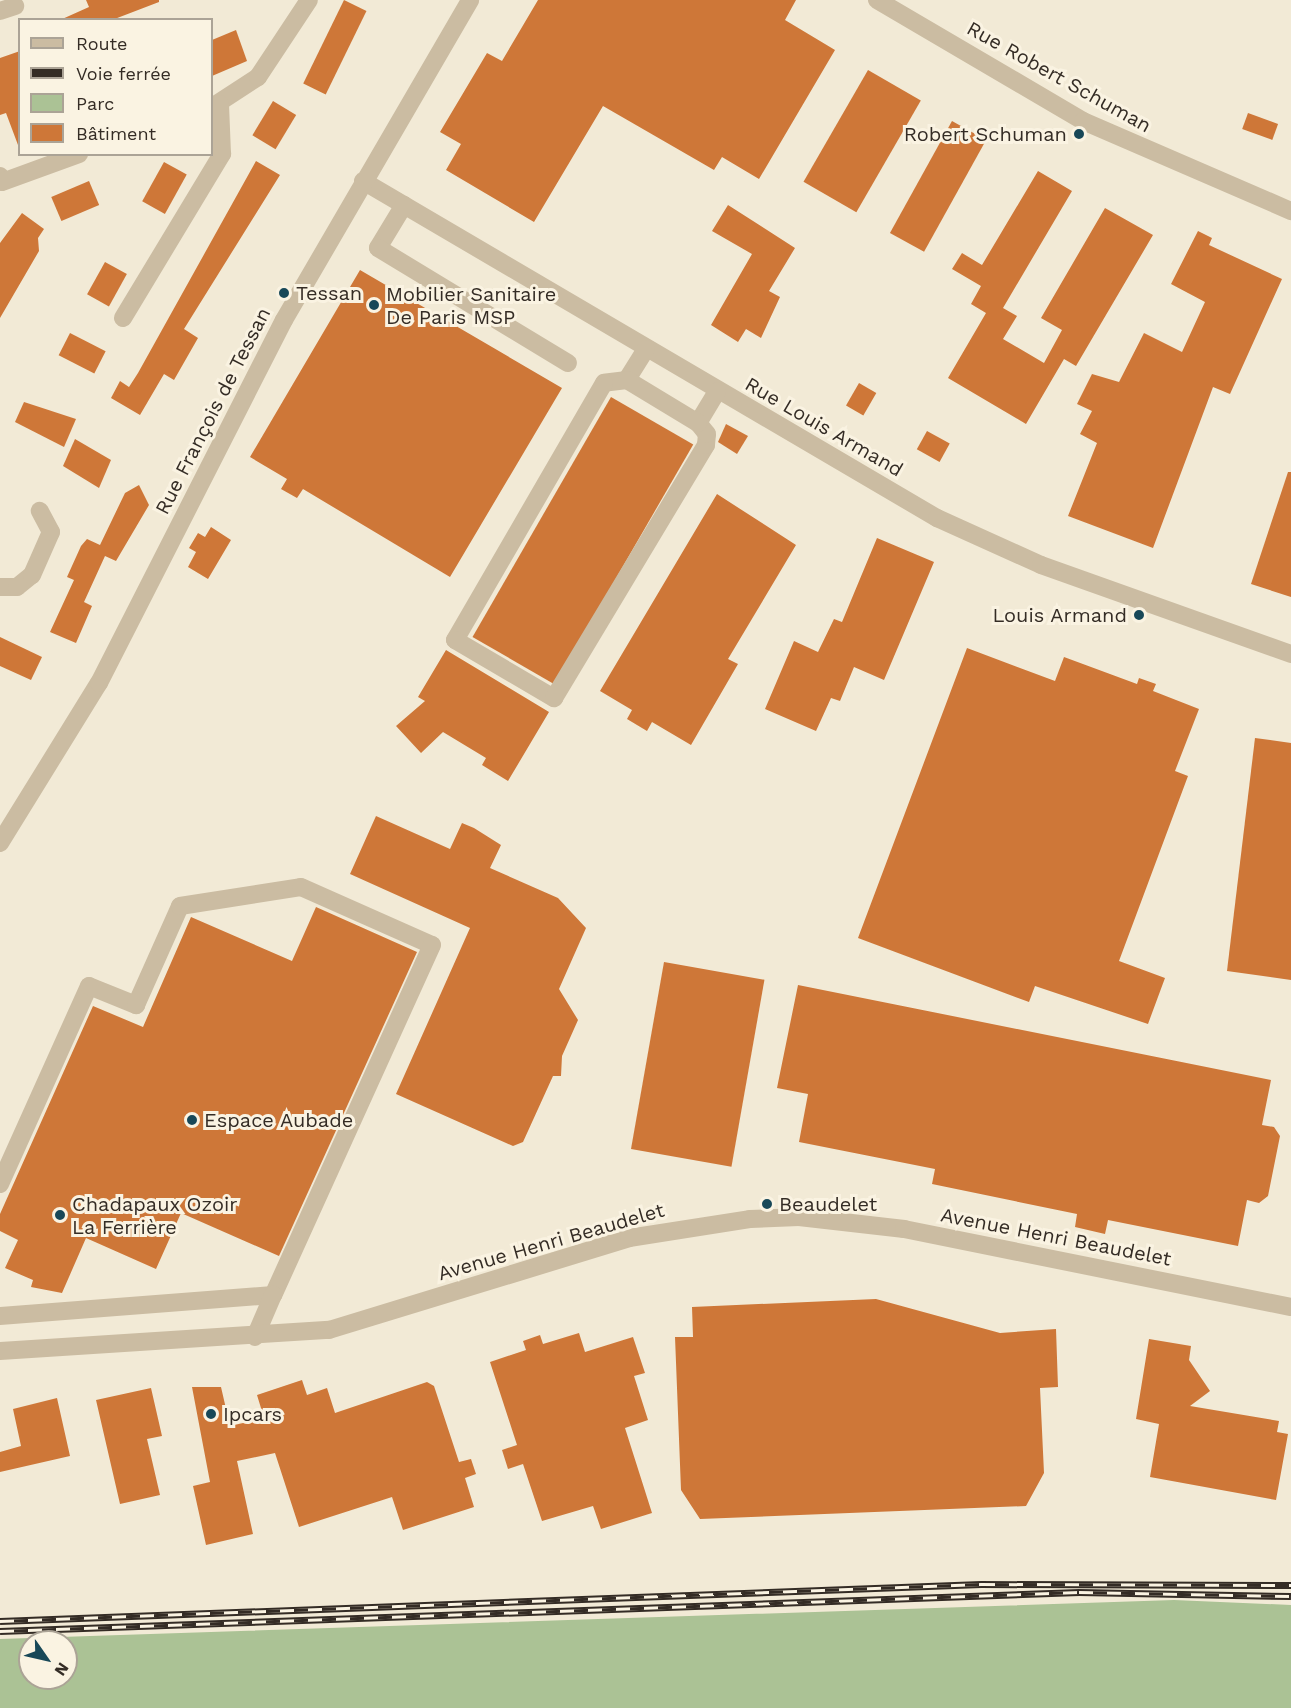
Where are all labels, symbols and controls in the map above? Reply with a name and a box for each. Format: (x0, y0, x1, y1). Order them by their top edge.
street label: Rue Robert Schuman (963, 16, 1155, 138)
legend (18, 18, 213, 156)
text: Route (76, 33, 128, 54)
text: Voie ferrée (76, 63, 171, 84)
text: Parc (76, 93, 114, 114)
place label: Robert Schuman (904, 122, 1067, 146)
text: Bâtiment (76, 123, 156, 144)
marker: Robert Schuman (1072, 127, 1086, 141)
place label: Tessan (296, 281, 362, 305)
place label: Mobilier Sanitaire De Paris MSP (386, 282, 557, 329)
marker: Tessan (277, 286, 291, 300)
marker: Mobilier Sanitaire De Paris MSP (367, 298, 381, 312)
street label: Rue François de Tessan (150, 303, 276, 519)
street label: Rue Louis Armand (740, 372, 908, 482)
place label: Louis Armand (992, 603, 1127, 627)
marker: Louis Armand (1132, 608, 1146, 622)
place label: Espace Aubade (204, 1108, 354, 1132)
marker: Espace Aubade (185, 1113, 199, 1127)
place label: Chadapaux Ozoir La Ferrière (72, 1192, 238, 1239)
place label: Beaudelet (779, 1192, 877, 1216)
marker: Beaudelet (760, 1197, 774, 1211)
street label: Avenue Henri Beaudelet (435, 1198, 667, 1286)
street label: Avenue Henri Beaudelet (939, 1203, 1173, 1271)
marker: Chadapaux Ozoir La Ferrière (53, 1208, 67, 1222)
place label: Ipcars (223, 1402, 282, 1426)
marker: Ipcars (204, 1407, 218, 1421)
north arrow (18, 1630, 78, 1690)
text: N (50, 1659, 73, 1679)

